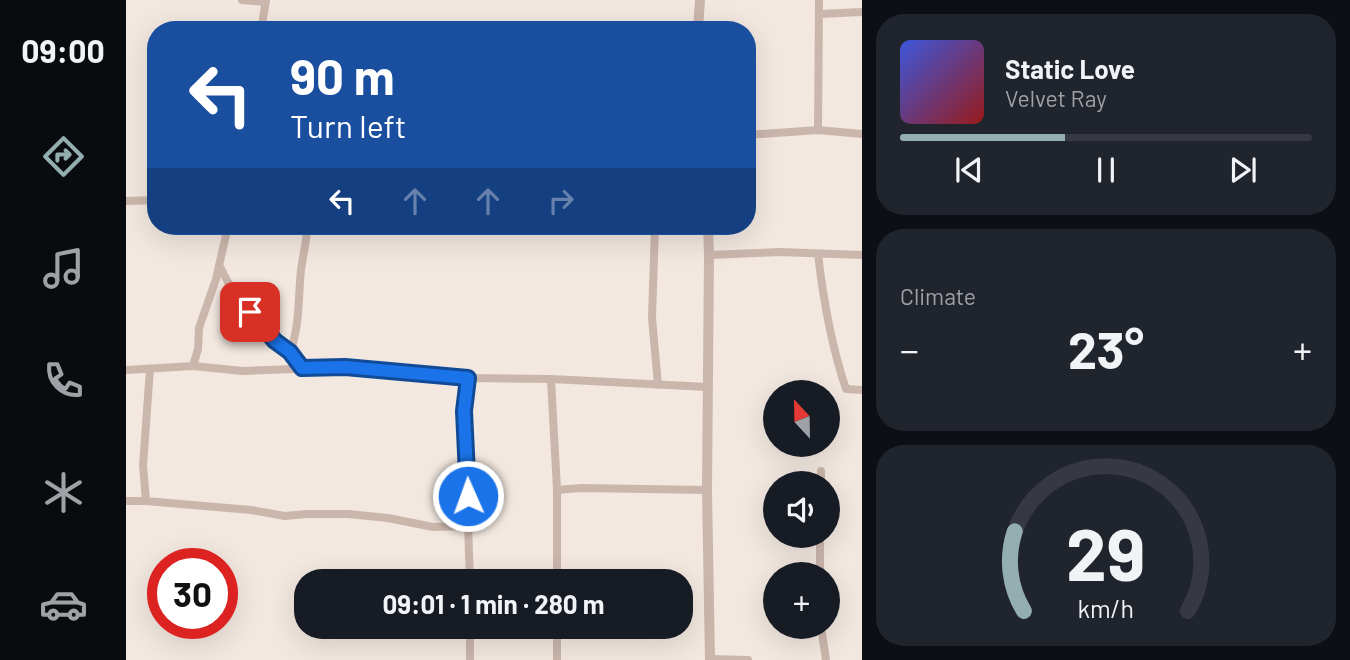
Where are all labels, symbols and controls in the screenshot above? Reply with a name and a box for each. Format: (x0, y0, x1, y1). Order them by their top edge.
text: 09:00 (21, 31, 105, 69)
text: 90 m (290, 46, 395, 105)
icon: left (175, 49, 266, 140)
text: Static Love (1005, 53, 1135, 84)
text: Velvet Ray (1005, 84, 1107, 112)
text: Turn left (290, 106, 407, 144)
icon: directions (39, 132, 88, 181)
icon: previous (950, 151, 988, 189)
icon: pause (1087, 151, 1125, 189)
icon: next (1224, 151, 1262, 189)
icon: left (323, 182, 361, 220)
icon: ahead (396, 182, 434, 220)
icon: ahead (469, 182, 507, 220)
icon: right (542, 182, 580, 220)
icon: music (39, 244, 88, 293)
pin (220, 282, 280, 342)
text: Climate (900, 282, 976, 310)
icon: arrive (231, 293, 269, 331)
text: 23° (1068, 317, 1144, 379)
text: − (900, 326, 919, 372)
text: + (1293, 326, 1312, 372)
icon: phone (39, 356, 88, 405)
north arrow (763, 380, 840, 457)
map controls (763, 380, 840, 639)
position arrow (431, 459, 505, 533)
icon: climate (39, 468, 88, 517)
button: sound (763, 471, 840, 548)
text: 29 (1066, 509, 1146, 597)
speed limit sign: 30 (147, 548, 238, 639)
button: + (763, 562, 840, 639)
icon: car (39, 580, 88, 629)
text: 09:01 · 1 min · 280 m (382, 588, 605, 619)
text: km/h (1078, 593, 1134, 623)

